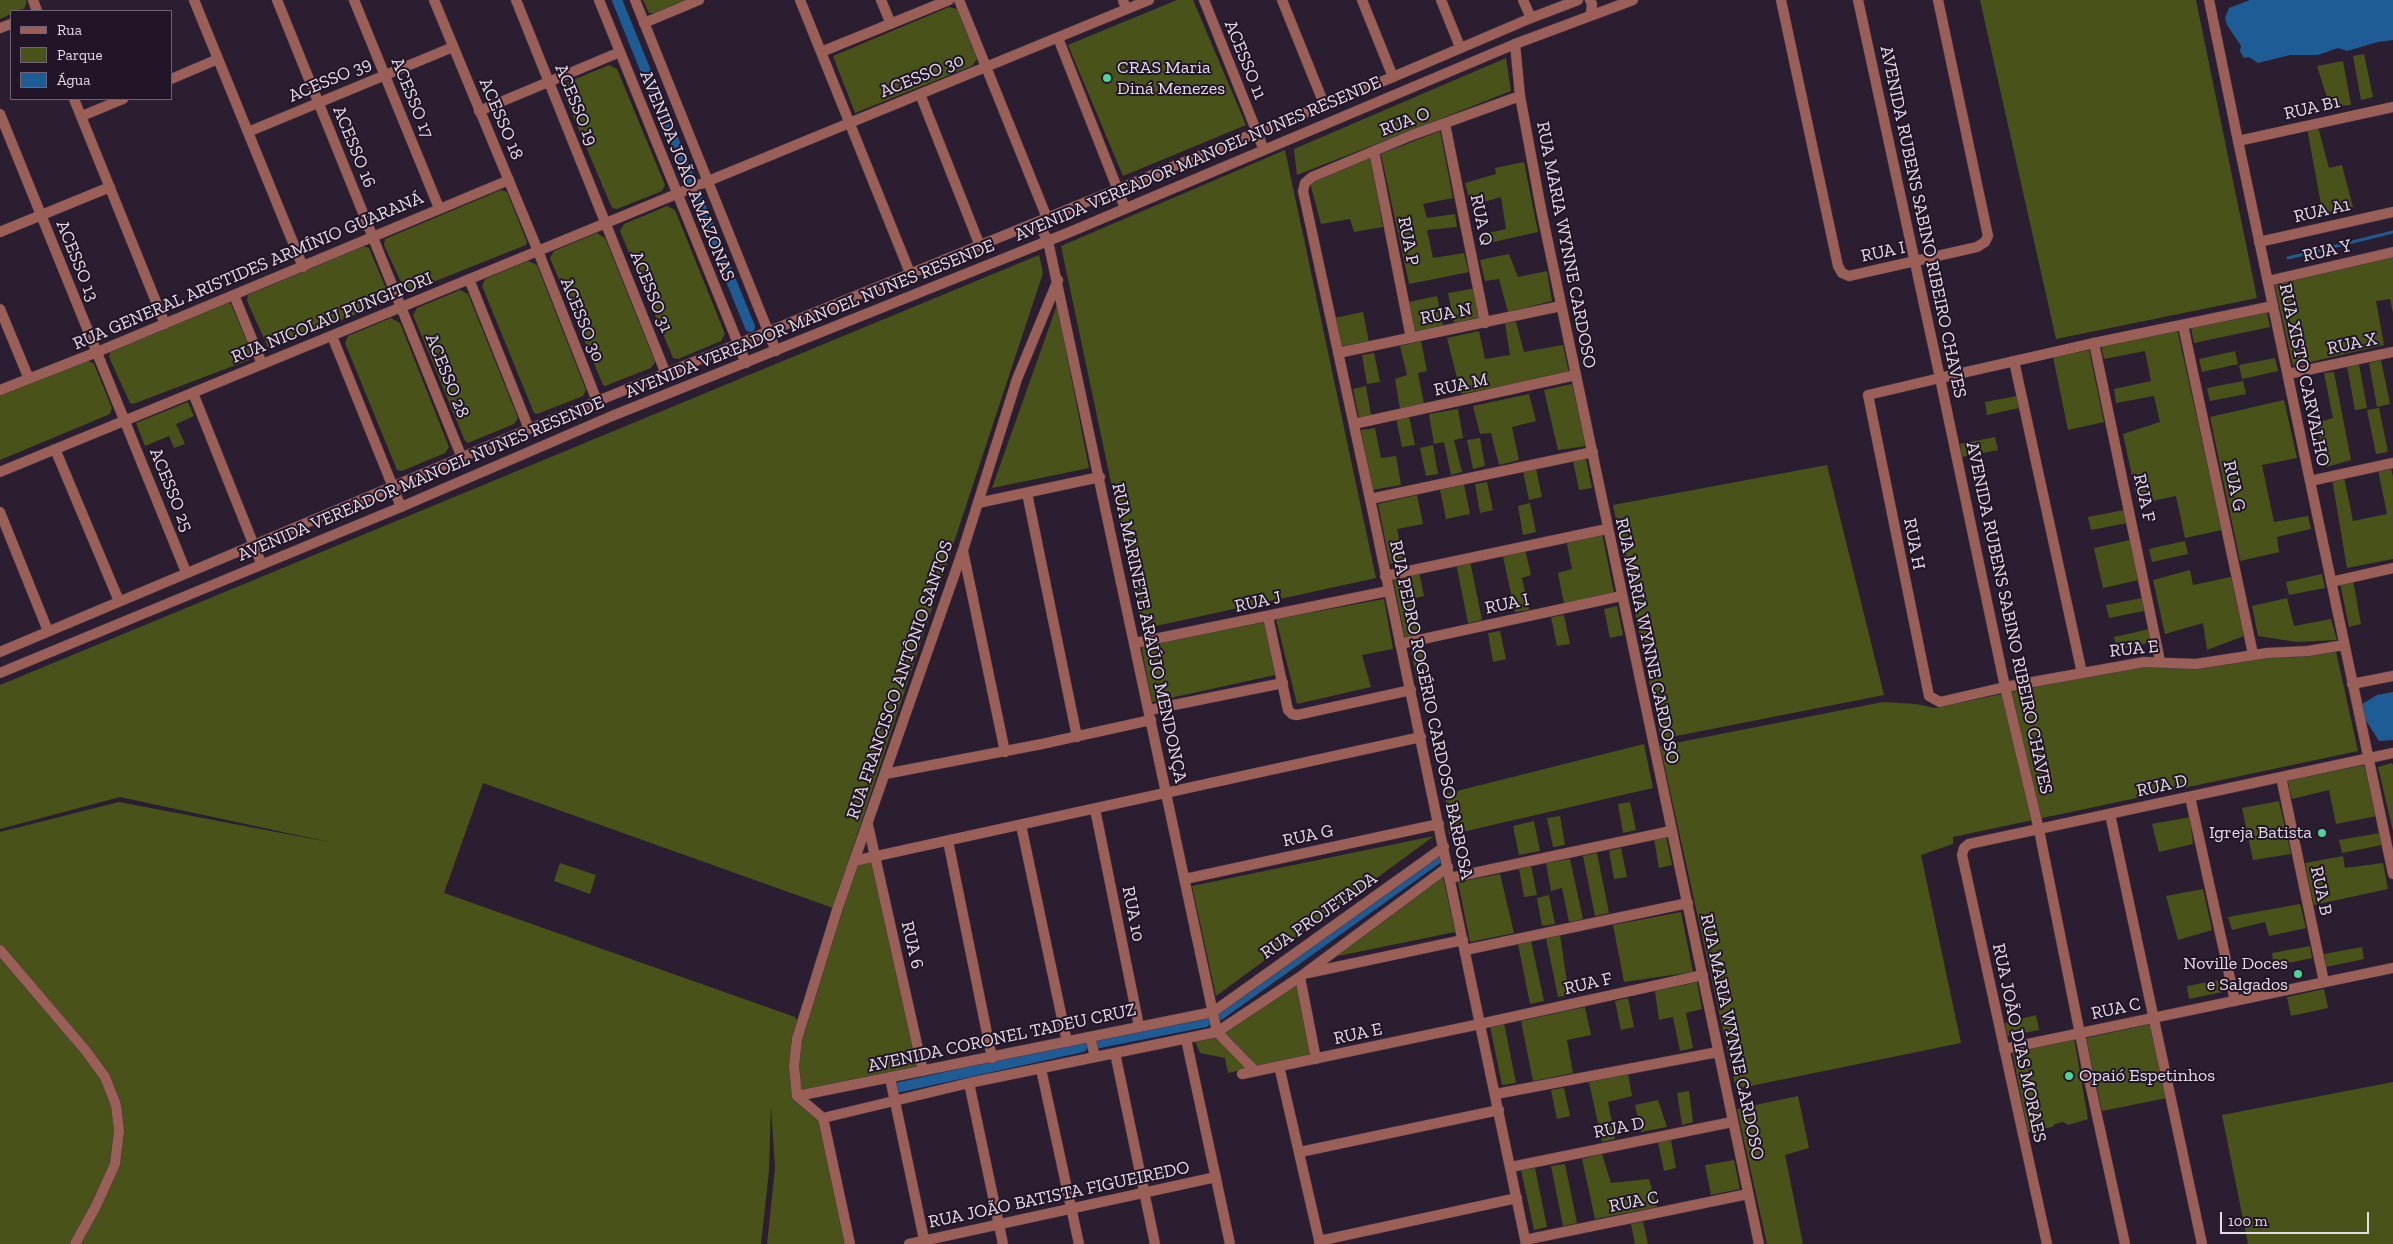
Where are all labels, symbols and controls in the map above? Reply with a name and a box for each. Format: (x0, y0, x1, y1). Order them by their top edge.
legend (10, 10, 172, 100)
street label: ACESSO 11 (1219, 17, 1271, 103)
text: Rua (57, 21, 82, 39)
street label: AVENIDA RUBENS SABINO RIBEIRO CHAVES (1875, 44, 1971, 400)
text: Parque (57, 46, 103, 64)
street label: ACESSO 30 (877, 49, 967, 103)
street label: ACESSO 39 (285, 53, 375, 107)
street label: ACESSO 17 (386, 55, 438, 141)
place label: CRAS Maria Diná Menezes (1117, 57, 1225, 100)
street label: ACESSO 19 (550, 61, 602, 149)
street label: AVENIDA JOÃO AMAZONAS (635, 68, 739, 284)
text: Água (57, 71, 90, 89)
street label: AVENIDA VEREADOR MANOEL NUNES RESENDE (1012, 72, 1384, 246)
marker: CRAS Maria Diná Menezes (1101, 72, 1113, 84)
street label: ACESSO 18 (474, 75, 528, 163)
street label: RUA B1 (2282, 91, 2342, 125)
street label: ACESSO 16 (328, 103, 380, 191)
street label: RUA O (1377, 103, 1433, 141)
street label: RUA MARIA WYNNE CARDOSO (1531, 120, 1601, 370)
street label: RUA GENERAL ARISTIDES ARMÍNIO GUARANÁ (70, 187, 426, 355)
street label: RUA Q (1465, 192, 1497, 248)
street label: RUA A1 (2292, 194, 2352, 228)
street label: RUA P (1393, 215, 1423, 267)
street label: ACESSO 13 (51, 217, 103, 305)
street label: AVENIDA VEREADOR MANOEL NUNES RESENDE (622, 235, 998, 403)
street label: RUA Y (2300, 235, 2354, 267)
street label: RUA I (1859, 237, 1907, 267)
street label: ACESSO 31 (625, 248, 677, 336)
street label: RUA NICOLAU PUNGITORI (228, 268, 436, 368)
street label: ACESSO 30 (555, 275, 609, 365)
street label: RUA XISTO CARVALHO (2274, 282, 2334, 468)
street label: RUA N (1418, 298, 1474, 330)
street label: RUA X (2325, 328, 2379, 360)
street label: ACESSO 28 (420, 331, 474, 421)
street label: RUA M (1432, 369, 1490, 401)
street label: AVENIDA VEREADOR MANOEL NUNES RESENDE (235, 392, 607, 566)
street label: AVENIDA RUBENS SABINO RIBEIRO CHAVES (1961, 440, 2057, 796)
street label: ACESSO 25 (144, 445, 198, 535)
street label: RUA G (2218, 459, 2250, 513)
street label: RUA F (2128, 472, 2160, 524)
street label: RUA MARINETE ARAÚJO MENDONÇA (1107, 481, 1191, 785)
street label: RUA MARIA WYNNE CARDOSO (1610, 516, 1684, 766)
street label: RUA H (1898, 516, 1930, 572)
street label: RUA FRANCISCO ANTÔNIO SANTOS (842, 538, 958, 822)
street label: RUA PEDRO ROGÉRIO CARDOSO BARBOSA (1384, 538, 1478, 882)
street label: RUA J (1233, 587, 1283, 617)
street label: RUA I (1483, 589, 1531, 619)
street label: RUA E (2108, 636, 2160, 662)
street label: RUA D (2135, 770, 2189, 802)
street label: RUA G (1281, 820, 1335, 852)
place label: Igreja Batista (2209, 822, 2312, 844)
marker: Igreja Batista (2316, 827, 2328, 839)
street label: RUA B (2305, 864, 2337, 918)
street label: RUA PROJETADA (1257, 868, 1381, 964)
street label: RUA 10 (1117, 884, 1149, 944)
street label: RUA MARIA WYNNE CARDOSO (1695, 912, 1769, 1162)
street label: RUA 6 (896, 919, 928, 971)
street label: RUA JOÃO DIAS MORAES (1987, 942, 2051, 1144)
place label: Noville Doces e Salgados (2183, 953, 2288, 996)
street label: RUA F (1562, 968, 1614, 1000)
marker: Noville Doces e Salgados (2292, 968, 2304, 980)
street label: RUA C (2089, 993, 2143, 1025)
street label: AVENIDA CORONEL TADEU CRUZ (866, 999, 1138, 1077)
street label: RUA E (1332, 1018, 1384, 1050)
place label: Opaió Espetinhos (2079, 1065, 2215, 1087)
marker: Opaió Espetinhos (2063, 1070, 2075, 1082)
street label: RUA D (1592, 1112, 1646, 1144)
street label: RUA JOÃO BATISTA FIGUEIREDO (927, 1157, 1191, 1233)
street label: RUA C (1607, 1187, 1661, 1217)
scale bar (2223, 1202, 2372, 1234)
text: 100 m (2228, 1212, 2267, 1230)

